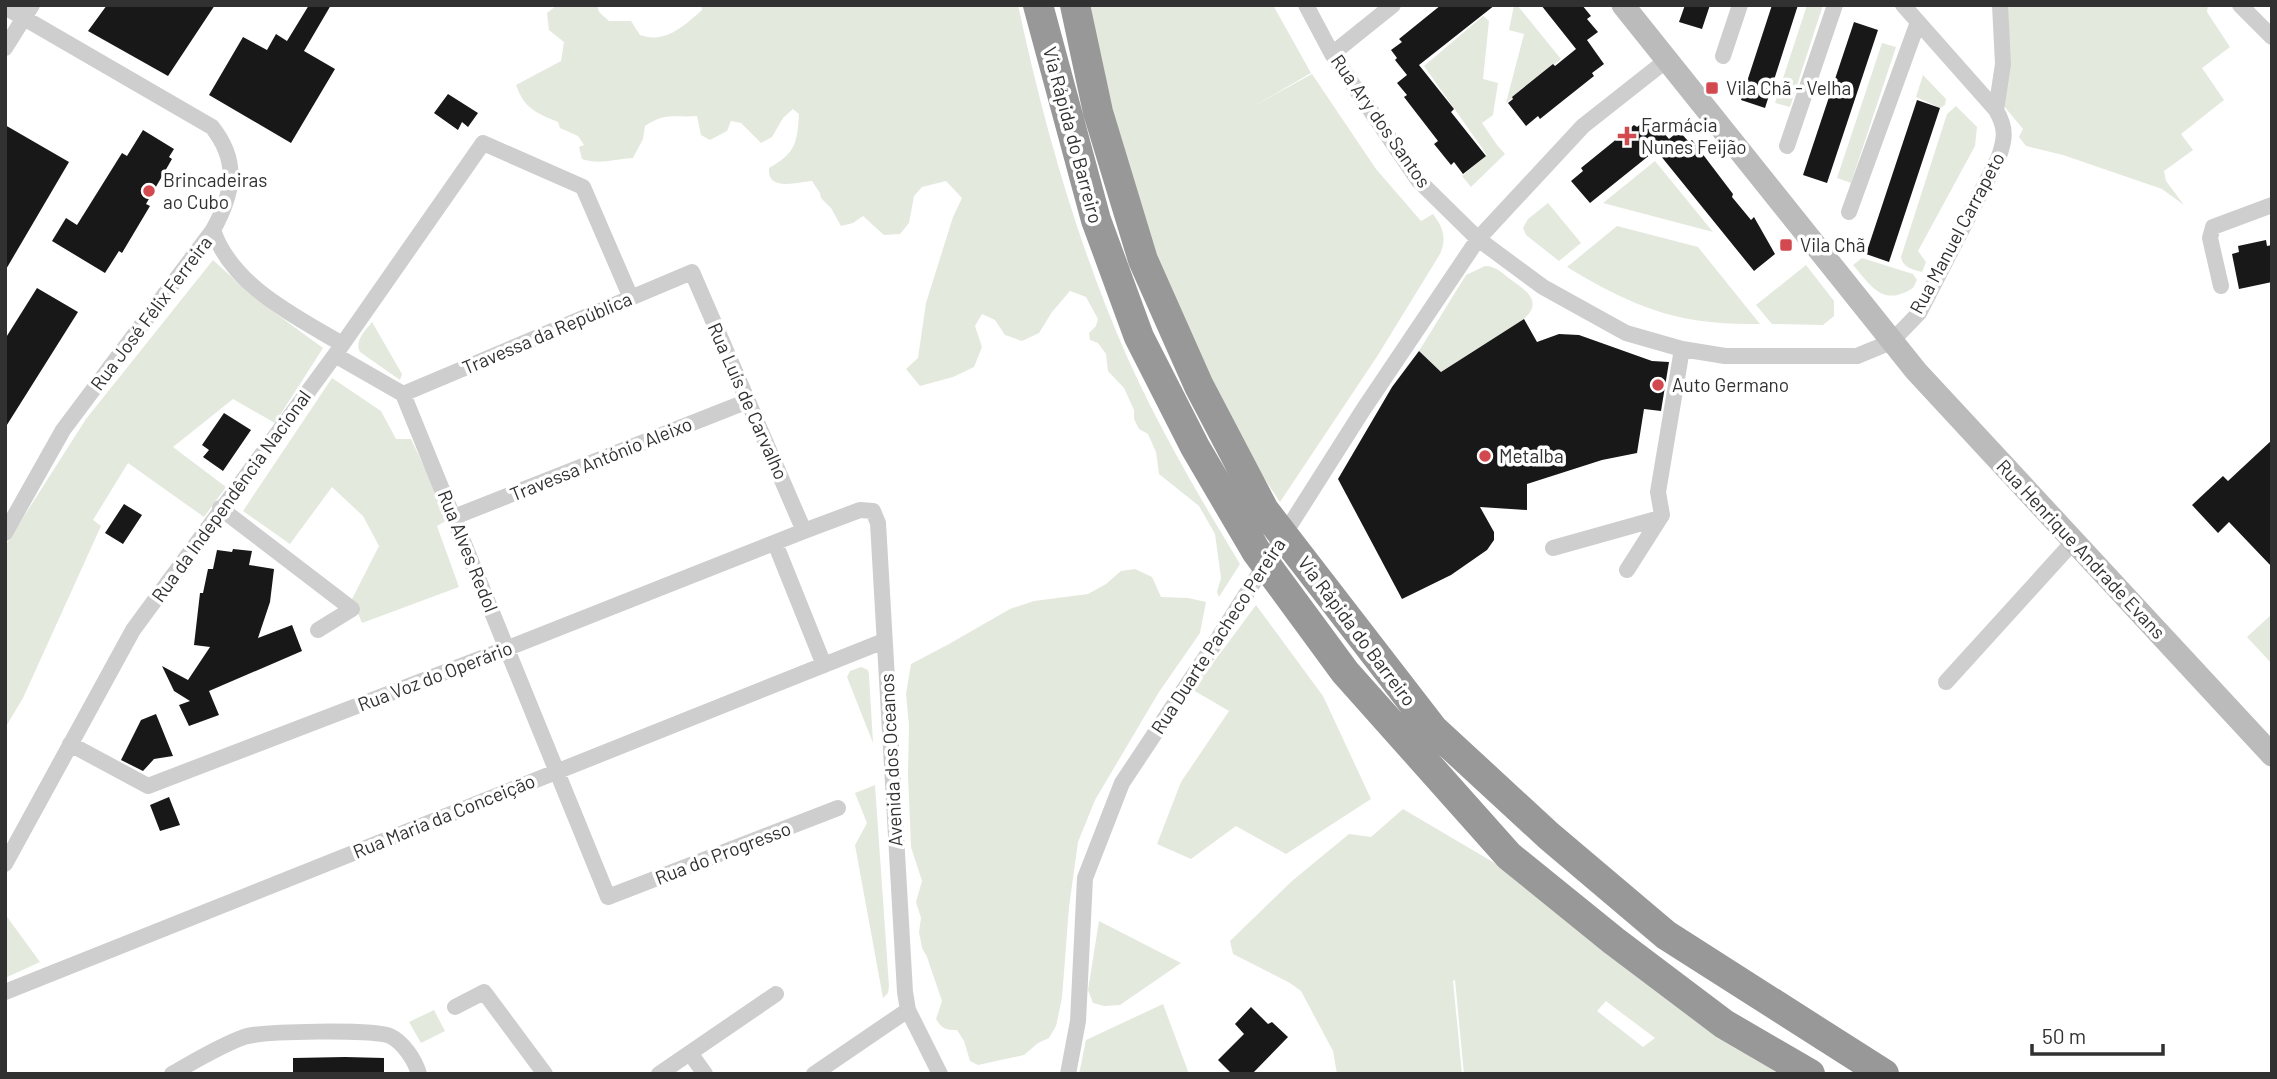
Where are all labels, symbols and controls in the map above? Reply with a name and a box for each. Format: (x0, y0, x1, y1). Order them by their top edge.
street label: Via Rápida do Barreiro (1039, 44, 1108, 226)
street label: Rua Ary dos Santos (1327, 50, 1436, 192)
place label: Vila Chã - Velha (1726, 76, 1851, 99)
marker: Vila Chã - Velha (1704, 80, 1720, 96)
place label: Farmácia Nunes Feijão (1641, 113, 1747, 158)
marker: Farmácia Nunes Feijão (1619, 128, 1635, 144)
street label: Rua Manuel Carrapeto (1904, 148, 2009, 317)
place label: Brincadeiras ao Cubo (163, 168, 267, 213)
marker: Brincadeiras ao Cubo (141, 183, 157, 199)
street label: Rua José Félix Ferreira (85, 231, 216, 394)
place label: Vila Chã (1800, 233, 1865, 256)
marker: Vila Chã (1778, 237, 1794, 253)
street label: Travessa da República (459, 286, 635, 379)
street label: Rua Luís de Carvalho (703, 319, 793, 483)
place label: Auto Germano (1672, 373, 1789, 396)
marker: Auto Germano (1650, 377, 1666, 393)
street label: Rua da Independência Nacional (146, 385, 315, 606)
street label: Travessa António Aleixo (506, 412, 695, 506)
place label: Metalba (1499, 444, 1564, 467)
marker: Metalba (1477, 448, 1493, 464)
street label: Rua Henrique Andrade Evans (1992, 454, 2171, 643)
street label: Rua Alves Redol (434, 486, 503, 615)
street label: Rua Duarte Pacheco Pereira (1146, 534, 1290, 738)
street label: Via Rápida do Barreiro (1293, 551, 1421, 710)
street label: Rua Voz do Operário (354, 635, 515, 716)
street label: Avenida dos Oceanos (874, 673, 907, 847)
street label: Rua Maria da Conceição (349, 768, 538, 863)
street label: Rua do Progresso (652, 816, 794, 889)
scale bar (2032, 1012, 2163, 1056)
text: 50 m (2042, 1023, 2086, 1048)

